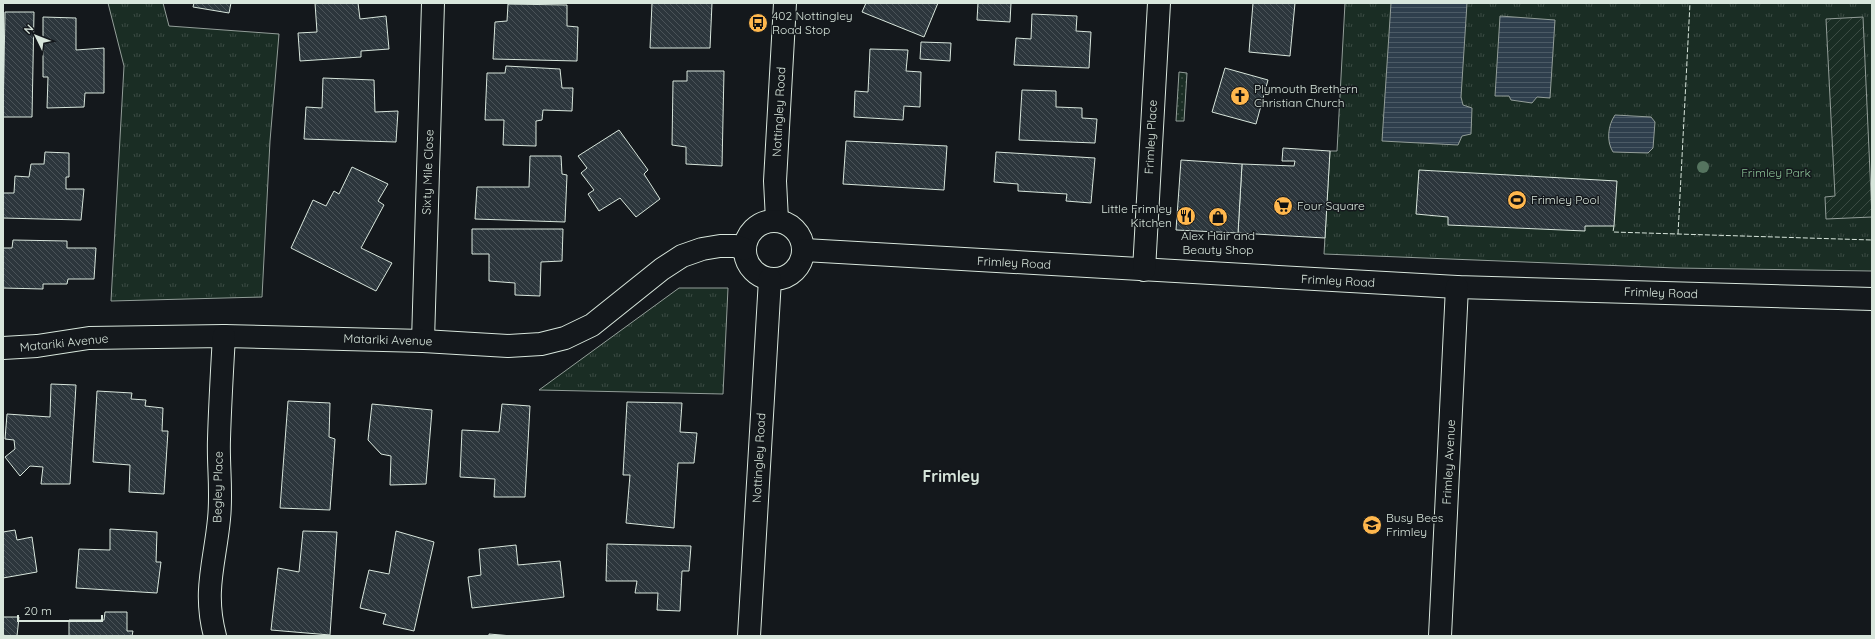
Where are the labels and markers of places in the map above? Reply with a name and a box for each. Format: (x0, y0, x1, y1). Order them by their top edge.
place label: 402 Nottingley Road Stop (772, 8, 853, 37)
bus stop icon: 402 Nottingley Road Stop (747, 12, 769, 34)
place label: Plymouth Brethern Christian Church (1254, 81, 1358, 110)
church icon: Plymouth Brethern Christian Church (1229, 85, 1251, 107)
sports icon: Frimley Pool (1506, 189, 1528, 211)
place label: Frimley Pool (1531, 192, 1600, 207)
supermarket icon: Four Square (1272, 195, 1294, 217)
place label: Four Square (1297, 198, 1365, 213)
place label: Little Frimley Kitchen (1101, 201, 1172, 230)
restaurant icon: Little Frimley Kitchen (1175, 205, 1197, 227)
shop icon: Alex Hair and Beauty Shop (1207, 206, 1229, 228)
place label: Alex Hair and Beauty Shop (1181, 228, 1255, 257)
place label: Busy Bees Frimley (1386, 510, 1444, 539)
school or university icon: Busy Bees Frimley (1361, 514, 1383, 536)

